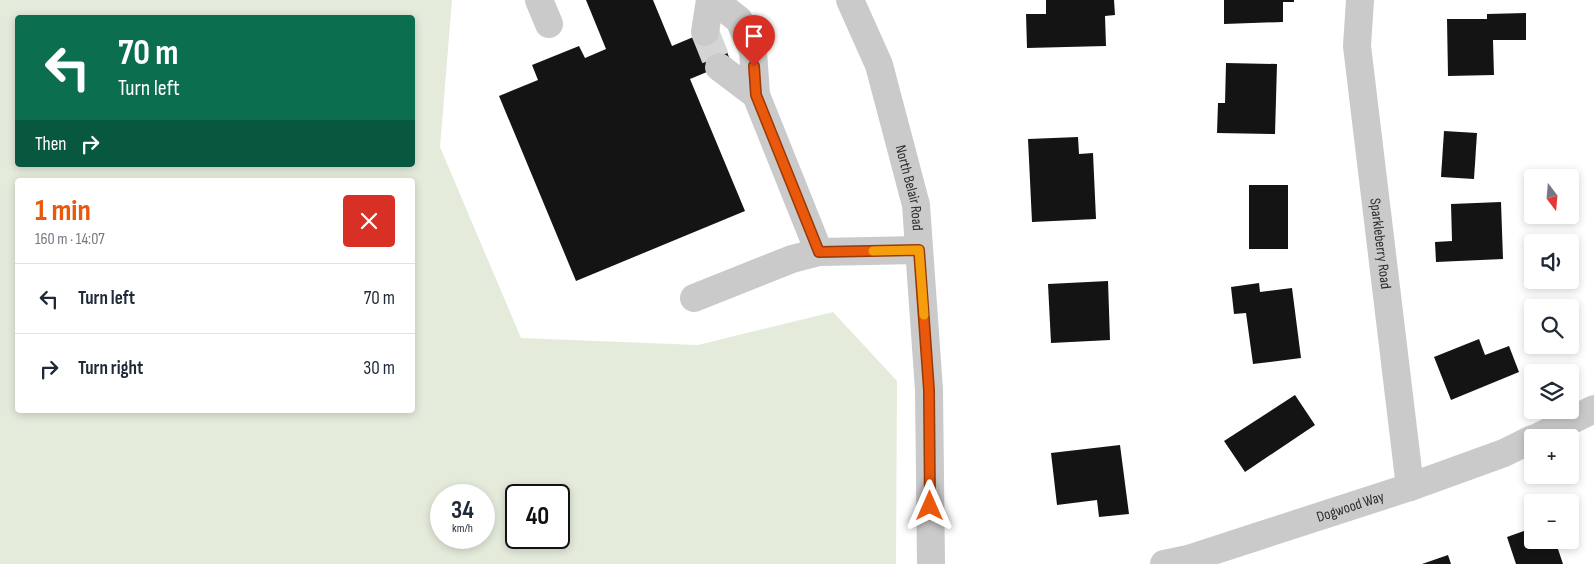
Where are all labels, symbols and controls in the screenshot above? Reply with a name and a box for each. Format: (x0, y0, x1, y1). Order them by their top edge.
pin (733, 15, 775, 66)
icon: arrive (740, 22, 768, 50)
text: 70 m (118, 32, 178, 75)
icon: left (35, 35, 100, 100)
text: Turn left (118, 75, 180, 102)
icon: right (76, 130, 104, 158)
text: Then (35, 133, 66, 156)
street label: North Belair Road (891, 143, 927, 231)
north arrow (1524, 169, 1579, 224)
map controls (1524, 169, 1579, 549)
text: 1 min (35, 193, 91, 229)
button: close (343, 195, 395, 247)
street label: Sparkleberry Road (1366, 197, 1396, 290)
text: 160 m · 14:07 (35, 230, 105, 249)
button: sound (1524, 234, 1579, 289)
icon: left (35, 285, 63, 313)
text: Turn left (78, 287, 135, 310)
text: 70 m (364, 287, 395, 310)
button: search (1524, 299, 1579, 354)
icon: right (35, 355, 63, 383)
text: Turn right (78, 357, 143, 380)
text: 30 m (363, 357, 395, 380)
button: layers (1524, 364, 1579, 419)
button: + (1524, 429, 1579, 484)
position arrow (903, 479, 955, 531)
speed limit sign: 40 (505, 484, 570, 549)
street label: Dogwood Way (1314, 487, 1386, 526)
button: − (1524, 494, 1579, 549)
text: 34 (451, 495, 474, 526)
text: km/h (452, 521, 473, 536)

